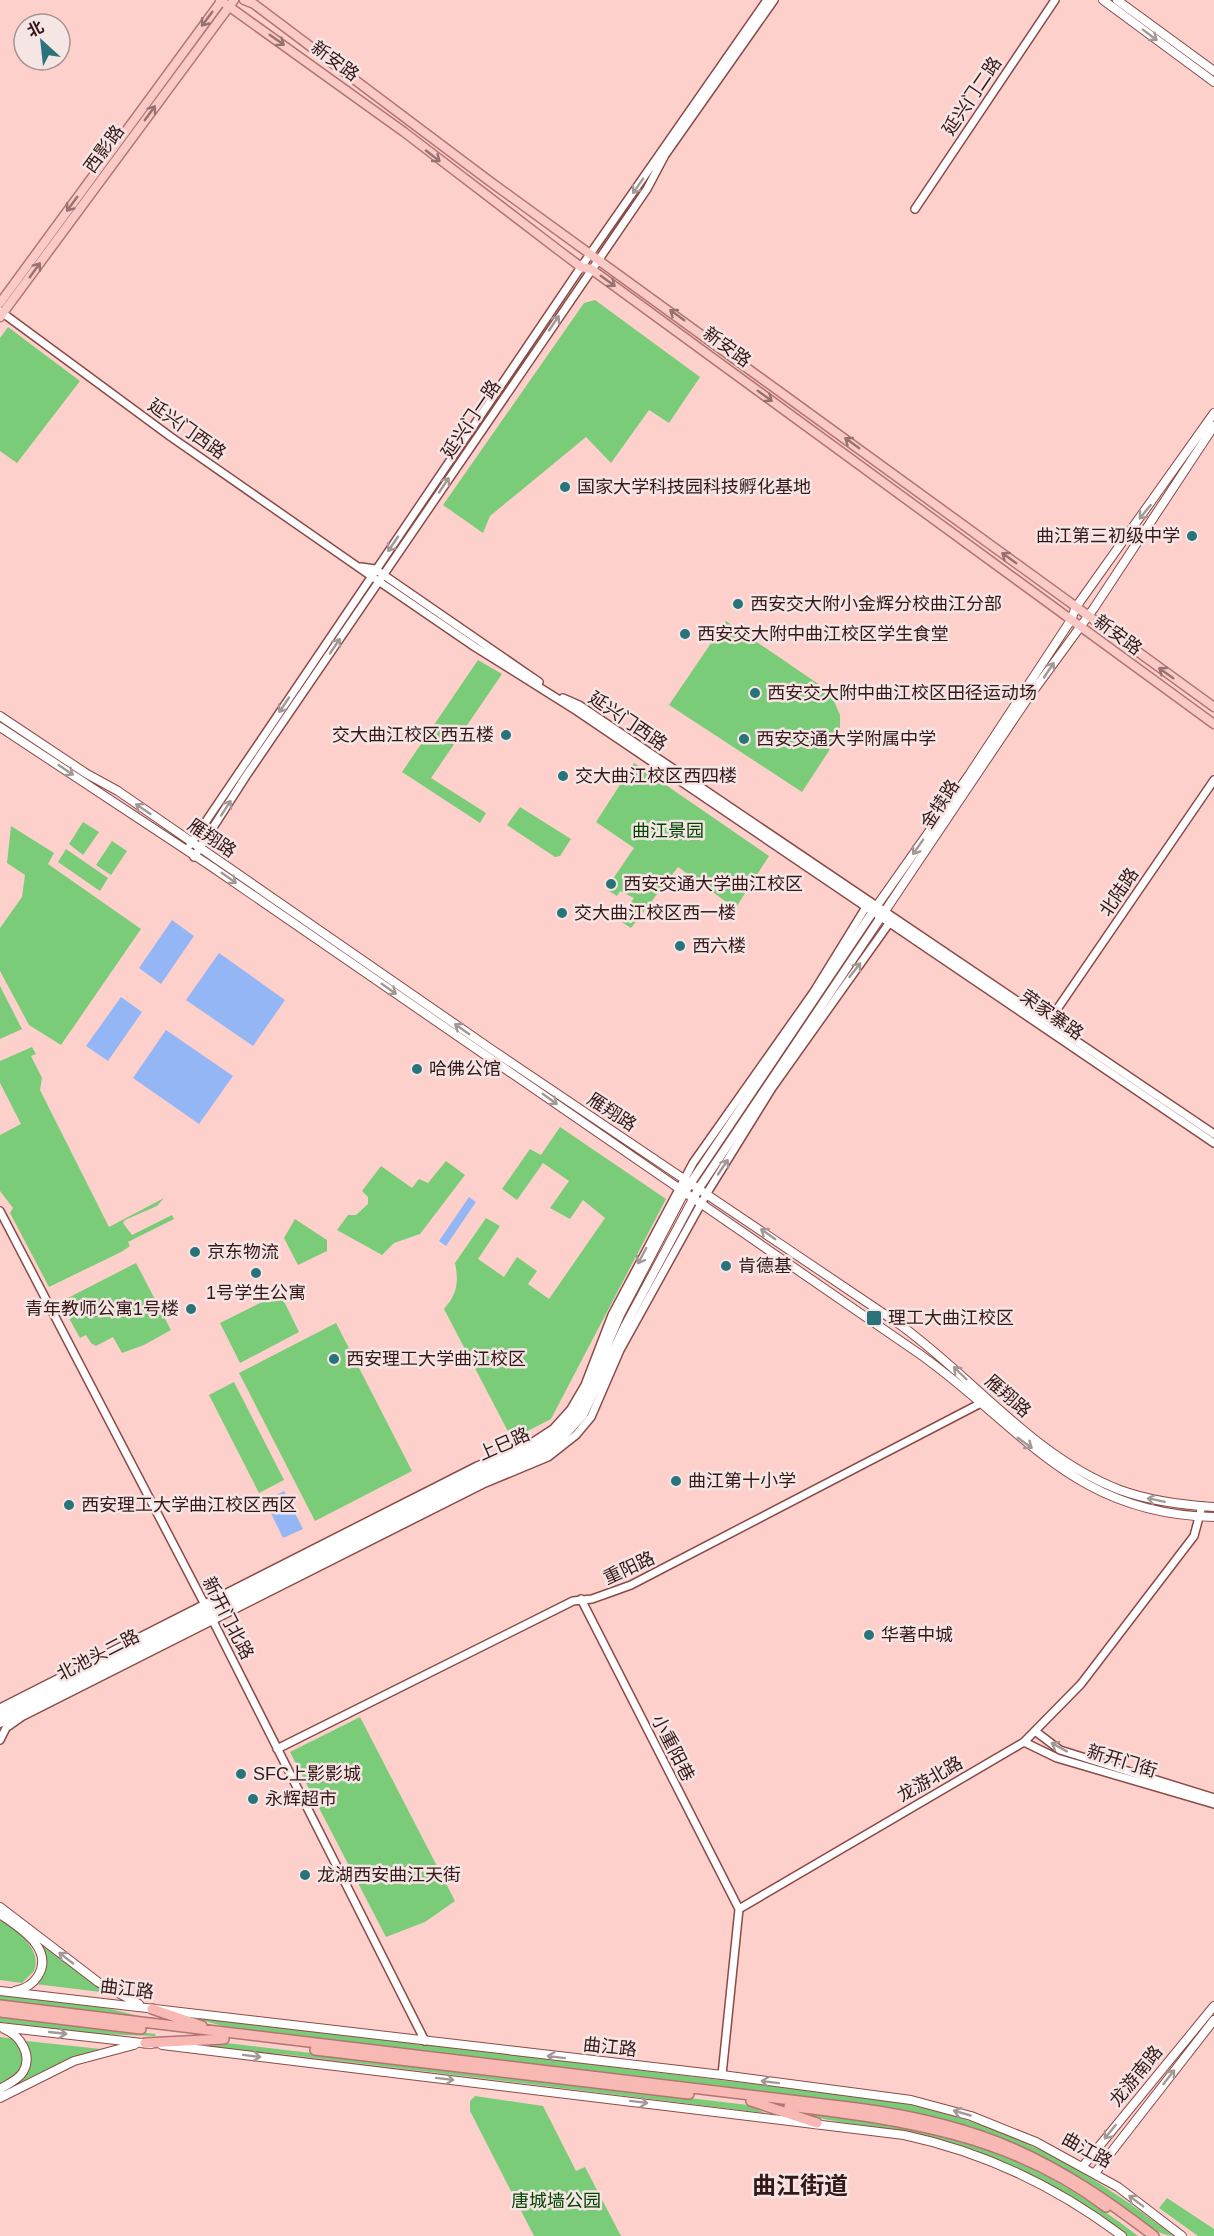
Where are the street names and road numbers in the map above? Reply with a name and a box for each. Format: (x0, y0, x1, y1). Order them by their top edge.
street label: 新安路 (307, 37, 363, 85)
street label: 延兴门二路 (939, 53, 1005, 139)
street label: 西影路 (80, 121, 128, 177)
street label: 新安路 (699, 323, 755, 371)
street label: 延兴门一路 (438, 376, 504, 462)
street label: 延兴门西路 (144, 395, 230, 463)
street label: 新安路 (1090, 611, 1146, 659)
street label: 延兴门西路 (585, 688, 671, 754)
street label: 金犊路 (917, 776, 963, 832)
street label: 雁翔路 (184, 815, 240, 861)
street label: 北陆路 (1096, 864, 1142, 920)
street label: 荣家寨路 (1017, 986, 1087, 1044)
street label: 雁翔路 (584, 1089, 640, 1135)
street label: 雁翔路 (981, 1371, 1035, 1421)
street label: 上巳路 (475, 1424, 533, 1464)
street label: 重阳路 (600, 1548, 658, 1588)
street label: 新开门北路 (199, 1573, 257, 1663)
street label: 北池头二路 (53, 1626, 143, 1684)
street label: 小重阳巷 (648, 1711, 698, 1785)
street label: 新开门街 (1085, 1741, 1159, 1781)
street label: 龙游北路 (894, 1752, 966, 1806)
street label: 曲江路 (99, 1976, 155, 2002)
street label: 曲江路 (582, 2034, 638, 2060)
street label: 龙游南路 (1106, 2042, 1166, 2110)
street label: 曲江路 (1059, 2128, 1115, 2172)

